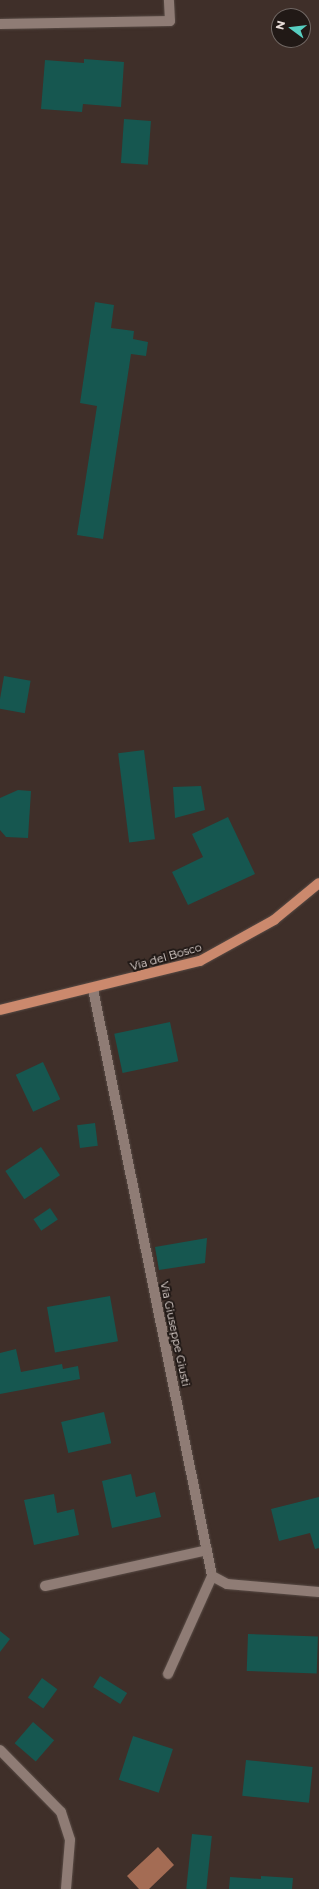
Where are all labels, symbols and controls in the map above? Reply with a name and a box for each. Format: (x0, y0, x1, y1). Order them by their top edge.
north arrow (271, 8, 311, 48)
text: N (272, 19, 288, 31)
street label: Via del Bosco (129, 941, 203, 973)
street label: Via Giuseppe Giusti (157, 1280, 193, 1388)

